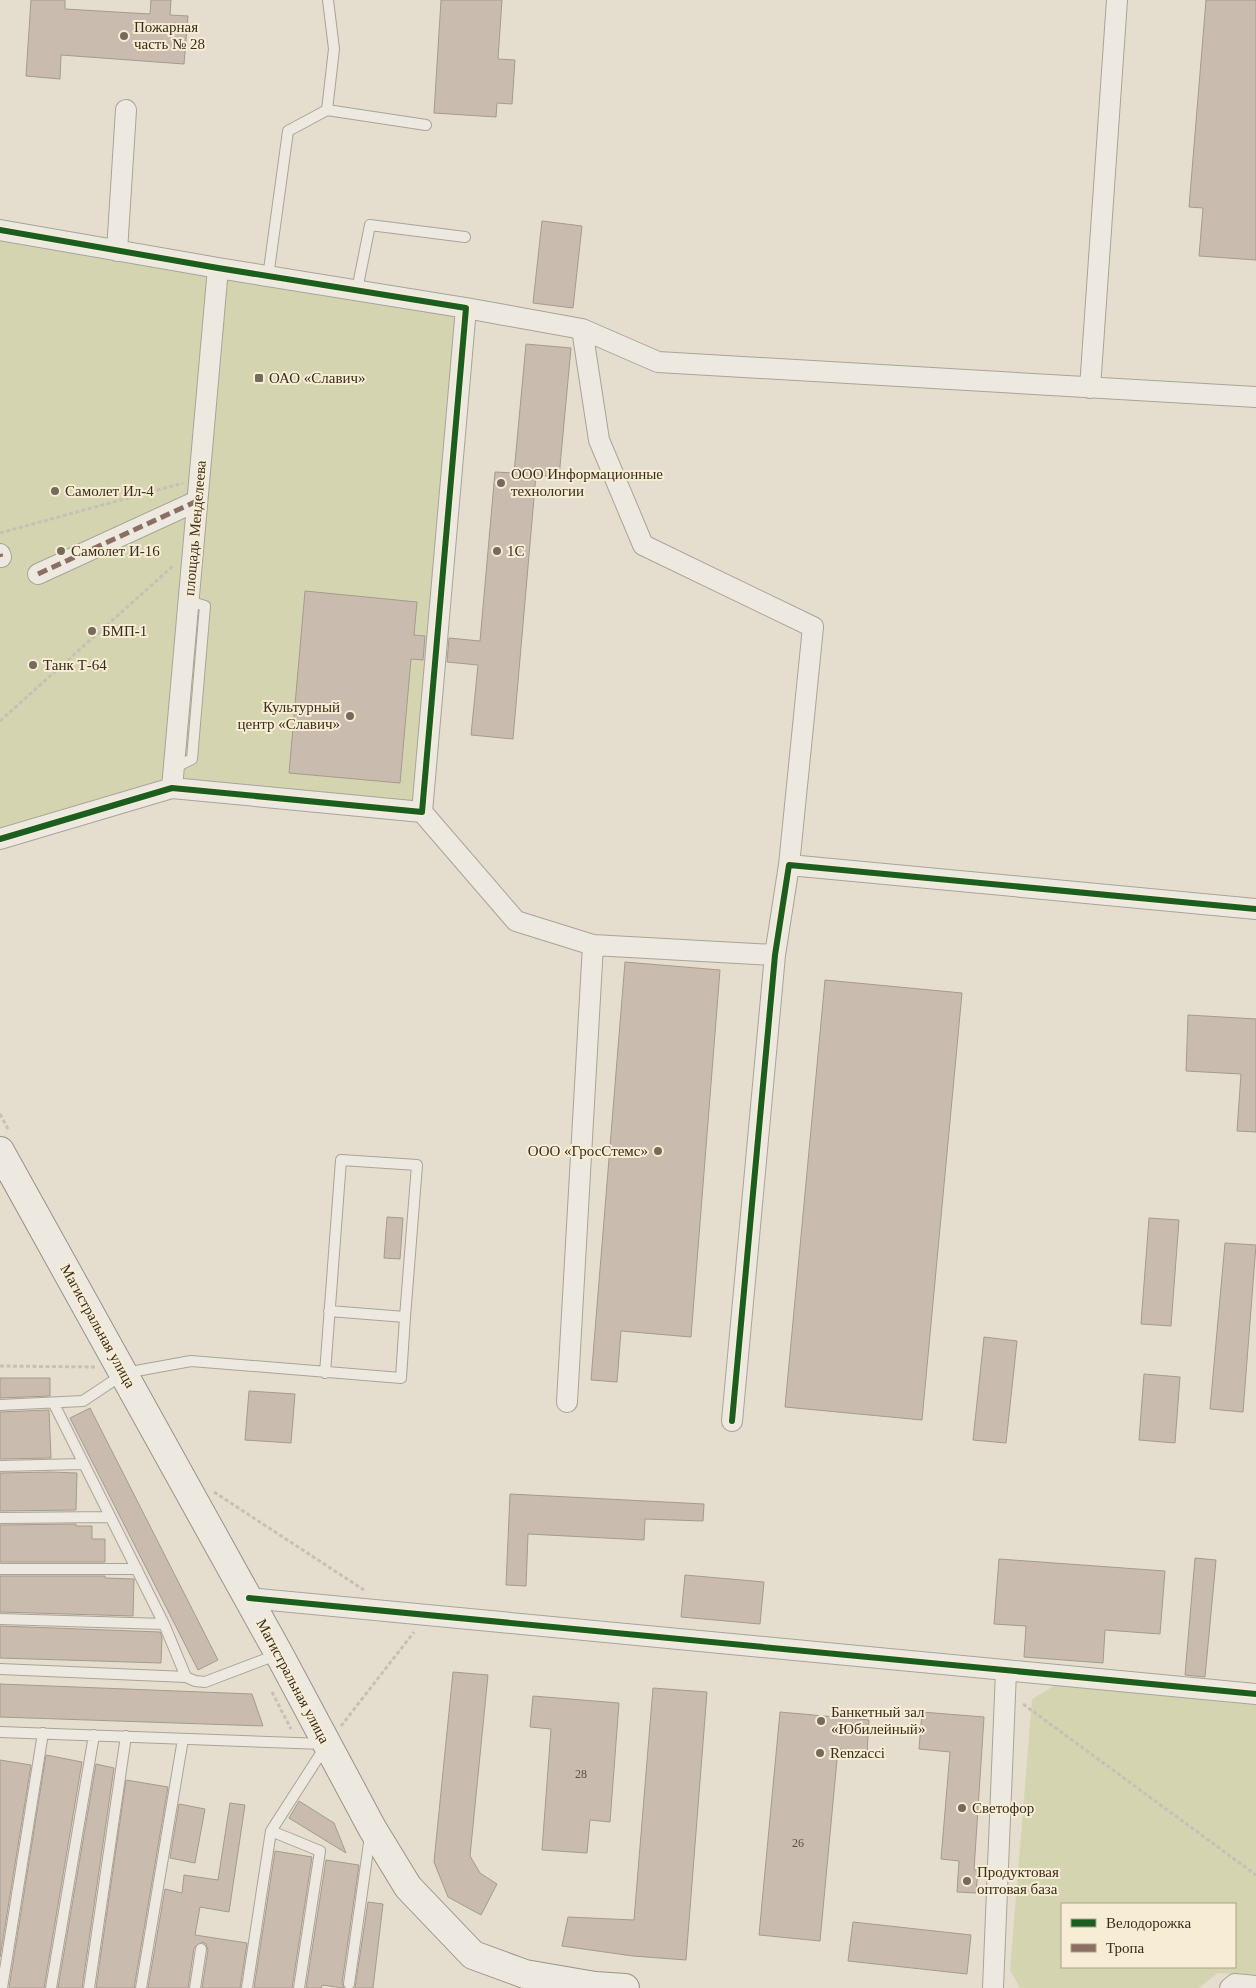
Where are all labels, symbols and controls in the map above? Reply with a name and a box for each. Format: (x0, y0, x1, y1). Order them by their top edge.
place label: Пожарная часть № 28 (134, 19, 205, 52)
marker: Пожарная часть № 28 (118, 30, 130, 42)
place label: ОАО «Славич» (269, 370, 366, 386)
marker: ОАО «Славич» (253, 372, 265, 384)
street label: площадь Менделеева (181, 459, 209, 596)
place label: ООО Информационные технологии (511, 466, 663, 499)
marker: ООО Информационные технологии (495, 477, 507, 489)
place label: Самолет Ил-4 (65, 483, 154, 499)
marker: Самолет Ил-4 (49, 485, 61, 497)
place label: Самолет И-16 (71, 543, 160, 559)
place label: 1С (507, 543, 525, 559)
marker: Самолет И-16 (55, 545, 67, 557)
marker: 1С (491, 545, 503, 557)
place label: БМП-1 (102, 623, 147, 639)
marker: БМП-1 (86, 625, 98, 637)
place label: Танк Т-64 (43, 657, 107, 673)
marker: Танк Т-64 (27, 659, 39, 671)
place label: Культурный центр «Славич» (237, 699, 340, 732)
marker: Культурный центр «Славич» (344, 710, 356, 722)
place label: ООО «ГросСтемс» (528, 1143, 648, 1159)
marker: ООО «ГросСтемс» (652, 1145, 664, 1157)
street label: Магистральная улица (57, 1262, 139, 1391)
street label: Магистральная улица (253, 1616, 333, 1746)
place label: Банкетный зал «Юбилейный» (831, 1704, 925, 1737)
marker: Банкетный зал «Юбилейный» (815, 1715, 827, 1727)
place label: Renzacci (830, 1745, 885, 1761)
marker: Renzacci (814, 1747, 826, 1759)
house number: 28 (575, 1767, 587, 1781)
place label: Светофор (972, 1800, 1034, 1816)
marker: Светофор (956, 1802, 968, 1814)
house number: 26 (792, 1836, 804, 1850)
place label: Продуктовая оптовая база (977, 1864, 1059, 1897)
marker: Продуктовая оптовая база (961, 1875, 973, 1887)
legend (1061, 1903, 1236, 1968)
text: Велодорожка (1106, 1915, 1191, 1931)
text: Тропа (1106, 1940, 1145, 1956)

